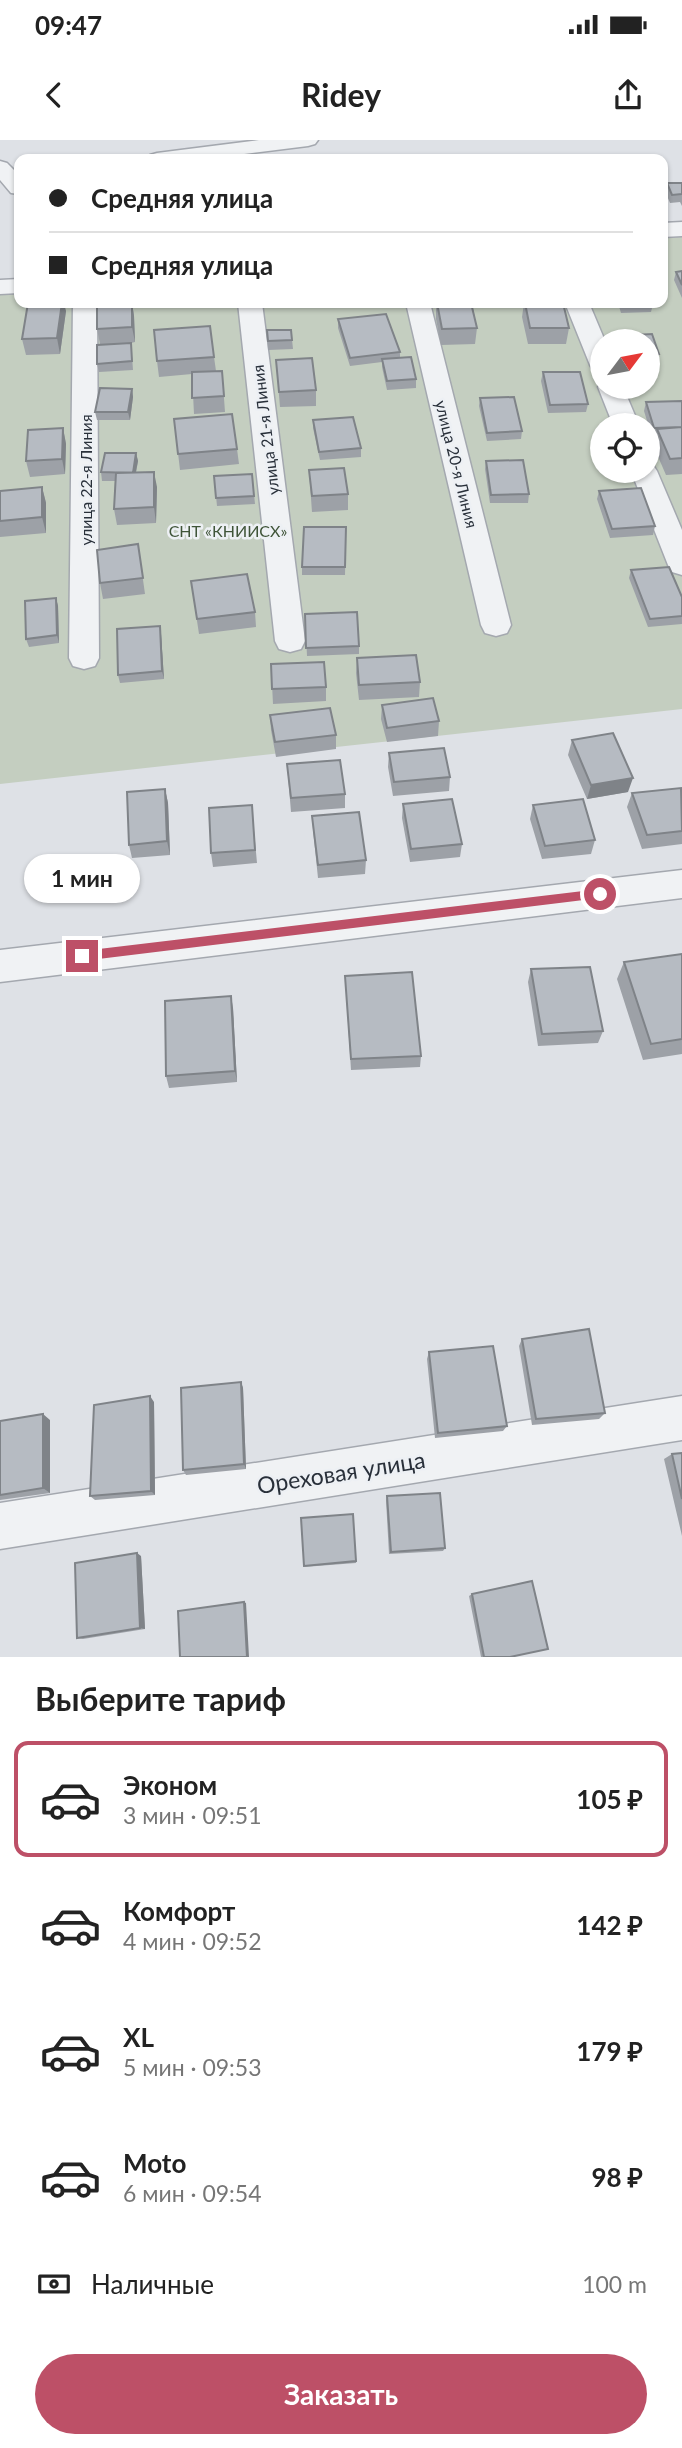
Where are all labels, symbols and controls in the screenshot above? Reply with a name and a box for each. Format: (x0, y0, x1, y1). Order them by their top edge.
text: 09:47 (35, 9, 102, 41)
text: Ridey (301, 75, 381, 114)
icon: back (35, 76, 73, 114)
icon: share (609, 76, 647, 114)
text: Средняя улица (91, 182, 273, 214)
text: Средняя улица (91, 249, 273, 281)
north arrow (590, 329, 660, 399)
map controls (590, 329, 660, 483)
street label: улица 21-я Линия (248, 364, 282, 496)
street label: улица 20-я Линия (432, 398, 482, 530)
button: locate (590, 413, 660, 483)
street label: улица 22-я Линия (76, 414, 95, 546)
park label: СНТ «КНИИСХ» (169, 521, 287, 540)
callout: 1 мин (24, 854, 140, 904)
text: 1 мин (51, 864, 113, 892)
route start (584, 878, 616, 910)
route end (66, 940, 98, 972)
street label: Ореховая улица (255, 1445, 427, 1499)
text: Выберите тариф (35, 1679, 286, 1718)
icon: car (39, 1768, 102, 1831)
text: Эконом (123, 1769, 217, 1801)
text: 105 ₽ (576, 1783, 643, 1815)
text: 3 мин · 09:51 (123, 1801, 262, 1829)
icon: car (39, 1894, 102, 1957)
text: Комфорт (123, 1895, 235, 1927)
text: 142 ₽ (576, 1909, 643, 1941)
text: 4 мин · 09:52 (123, 1927, 262, 1955)
icon: car (39, 2020, 102, 2083)
text: XL (123, 2021, 154, 2053)
text: 179 ₽ (576, 2035, 643, 2067)
text: 5 мин · 09:53 (123, 2053, 262, 2081)
icon: car (39, 2146, 102, 2209)
text: Moto (123, 2147, 186, 2179)
text: 98 ₽ (591, 2161, 643, 2193)
text: 6 мин · 09:54 (123, 2179, 262, 2207)
icon: cash (35, 2265, 73, 2303)
text: Наличные (91, 2268, 214, 2300)
text: 100 m (582, 2270, 647, 2298)
button: Заказать (35, 2354, 647, 2434)

